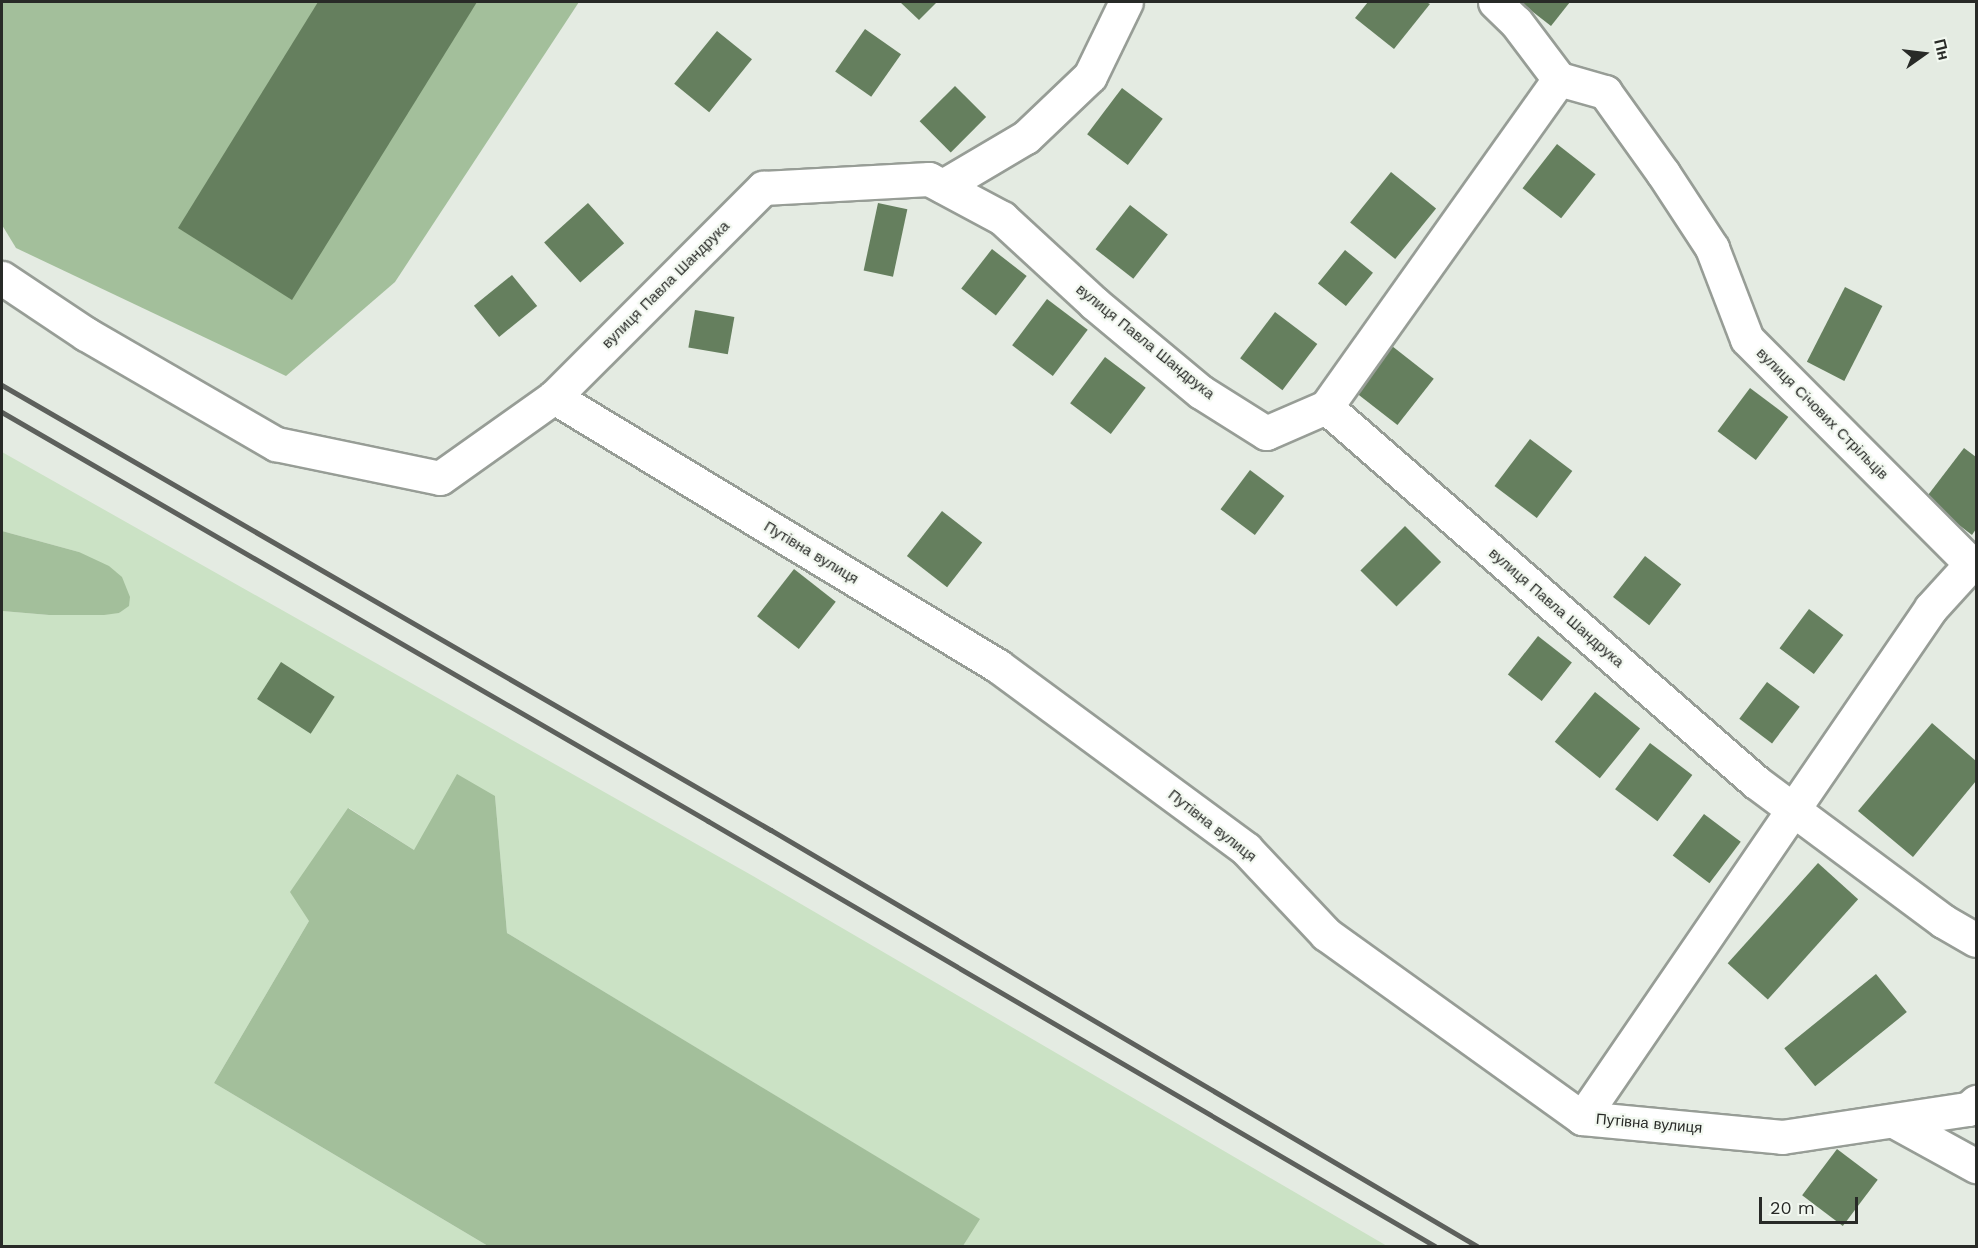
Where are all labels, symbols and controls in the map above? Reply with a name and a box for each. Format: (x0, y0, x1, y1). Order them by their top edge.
north arrow (1894, 24, 1954, 84)
text: Пн (1930, 37, 1954, 62)
street label: вулиця Павла Шандрука (599, 218, 733, 352)
street label: вулиця Павла Шандрука (1072, 281, 1218, 403)
street label: вулиця Січових Стрільців (1752, 344, 1892, 484)
street label: Путівна вулиця (761, 518, 861, 588)
street label: вулиця Павла Шандрука (1485, 545, 1627, 671)
street label: Путівна вулиця (1164, 786, 1260, 866)
street label: Путівна вулиця (1595, 1110, 1703, 1138)
scale bar (1762, 1185, 1861, 1223)
text: 20 m (1770, 1197, 1815, 1218)

